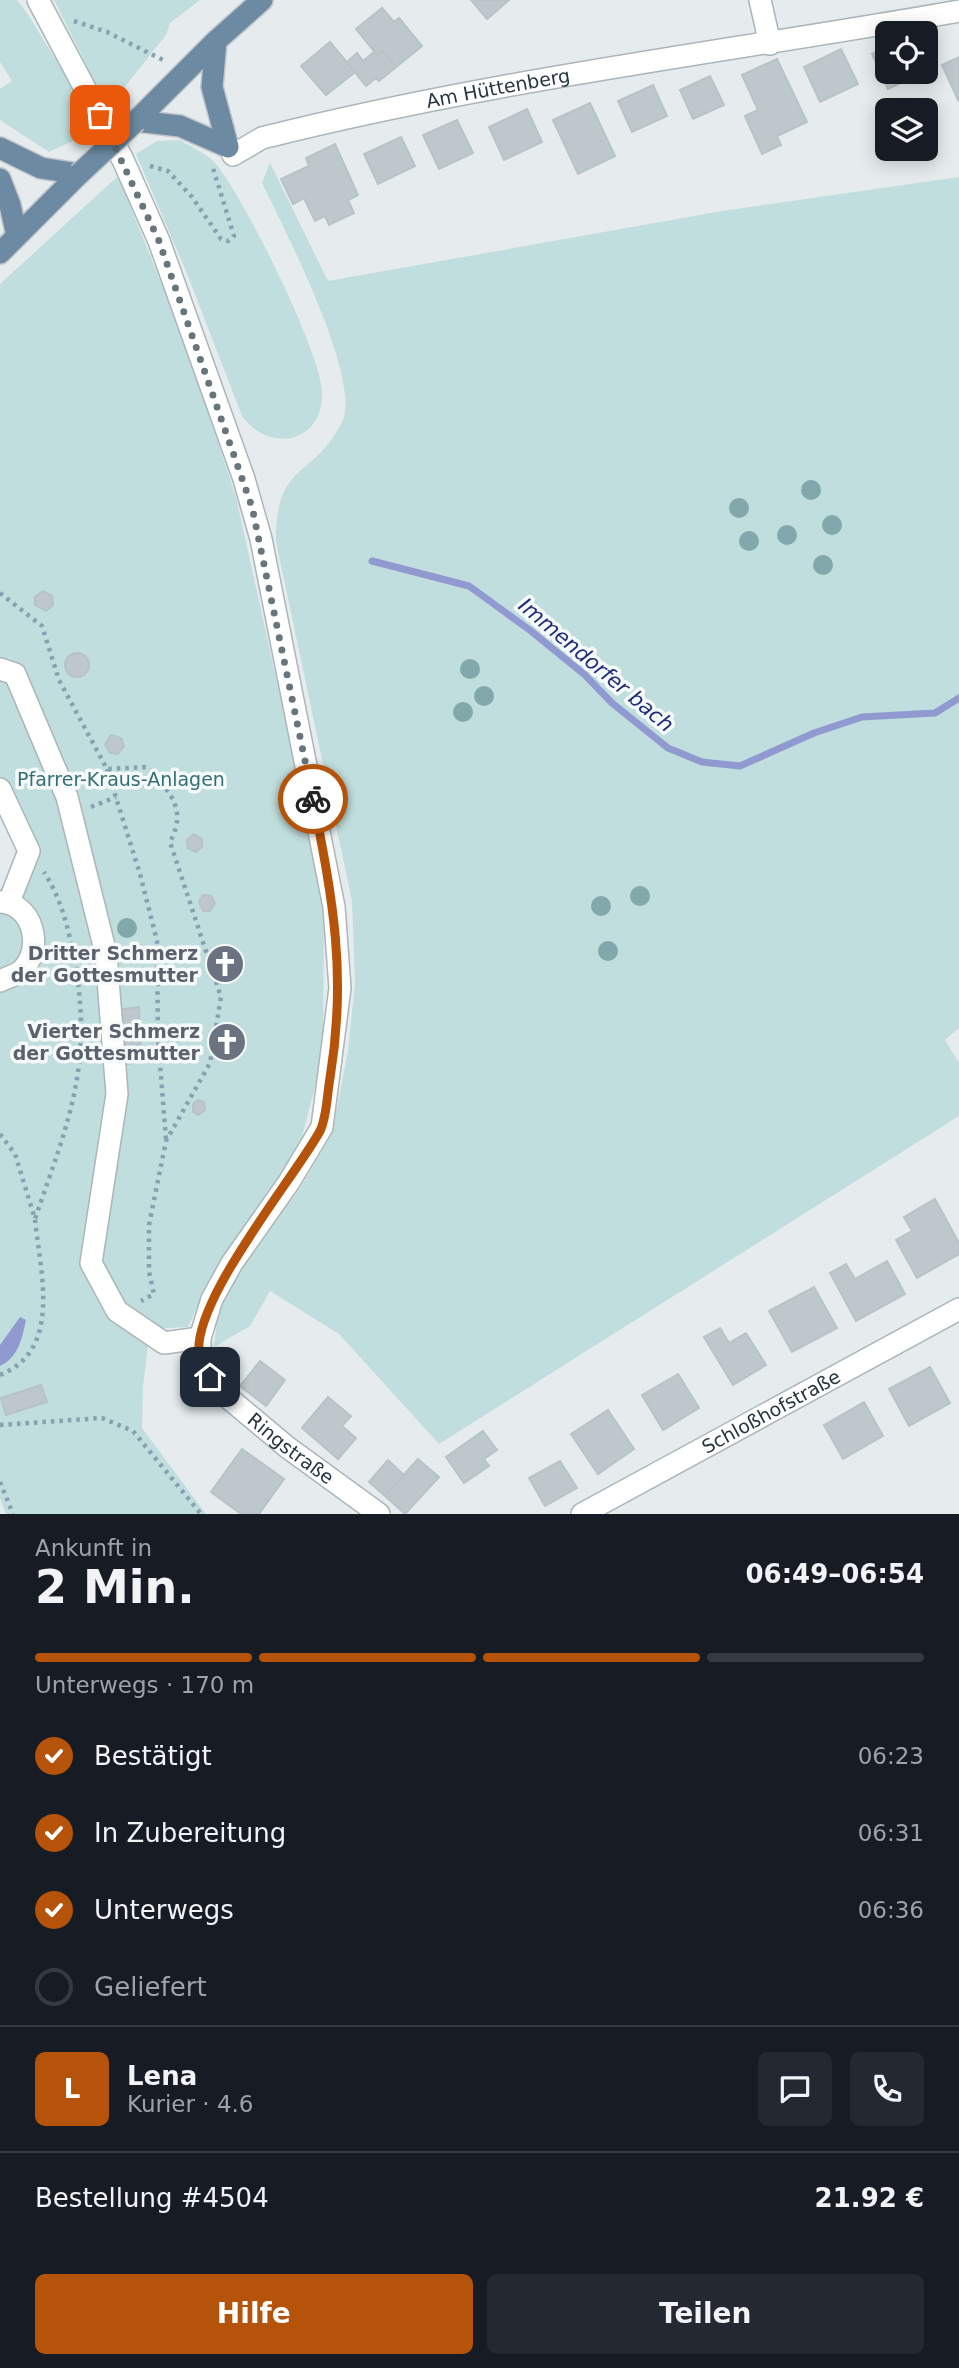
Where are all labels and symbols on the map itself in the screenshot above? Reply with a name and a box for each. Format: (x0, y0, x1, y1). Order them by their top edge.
street label: Am Hüttenberg (424, 64, 572, 112)
pin (70, 85, 130, 145)
water label: Immendorfer bach (514, 593, 678, 737)
courier (278, 764, 348, 834)
park label: Pfarrer-Kraus-Anlagen (17, 768, 225, 790)
place label: Dritter Schmerz der Gottesmutter (11, 942, 199, 986)
church icon: Dritter Schmerz der Gottesmutter (204, 943, 246, 985)
place label: Vierter Schmerz der Gottesmutter (13, 1020, 201, 1064)
church icon: Vierter Schmerz der Gottesmutter (206, 1021, 248, 1063)
pin (180, 1347, 240, 1407)
street label: Schloßhofstraße (698, 1365, 844, 1458)
street label: Ringstraße (243, 1408, 338, 1488)

